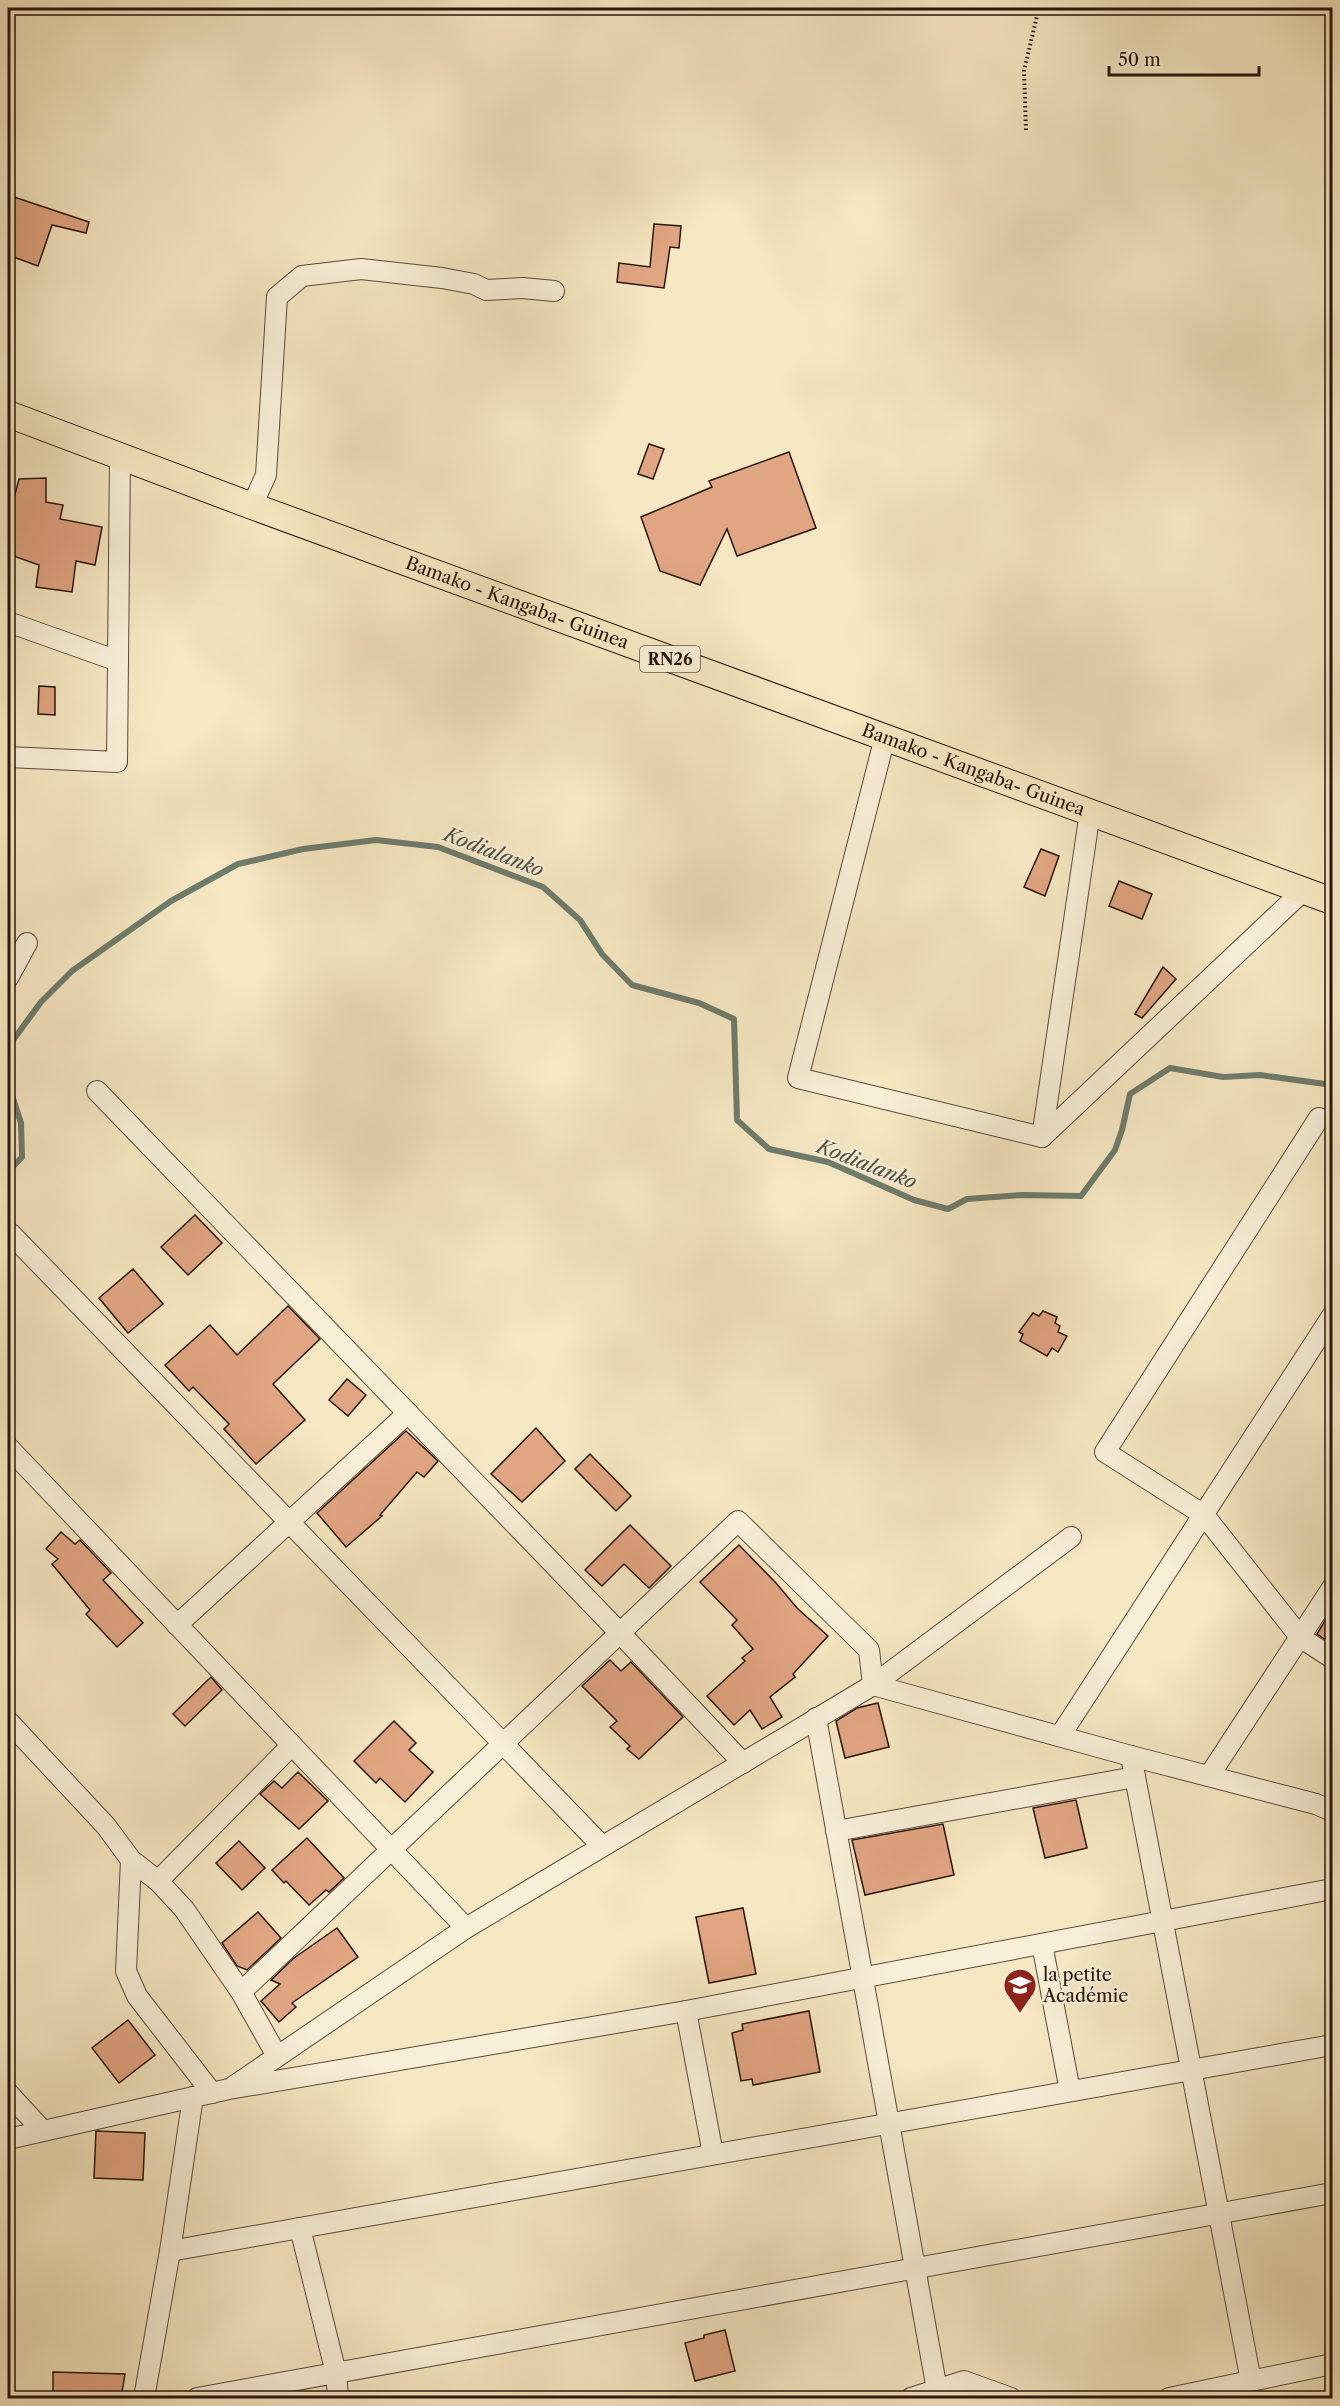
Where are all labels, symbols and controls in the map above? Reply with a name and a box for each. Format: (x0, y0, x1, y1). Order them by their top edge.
scale bar (1109, 39, 1259, 77)
text: 50 m (1118, 49, 1161, 71)
street label: Bamako - Kangaba- Guinea (402, 552, 632, 654)
road number: RN26 (640, 646, 700, 672)
street label: Bamako - Kangaba- Guinea (859, 719, 1089, 821)
water label: Kodialanko (439, 821, 547, 882)
water label: Kodialanko (812, 1133, 920, 1194)
place label: la petite Académie (1042, 1964, 1128, 2007)
school or university icon: la petite Académie (1002, 1967, 1038, 2014)

